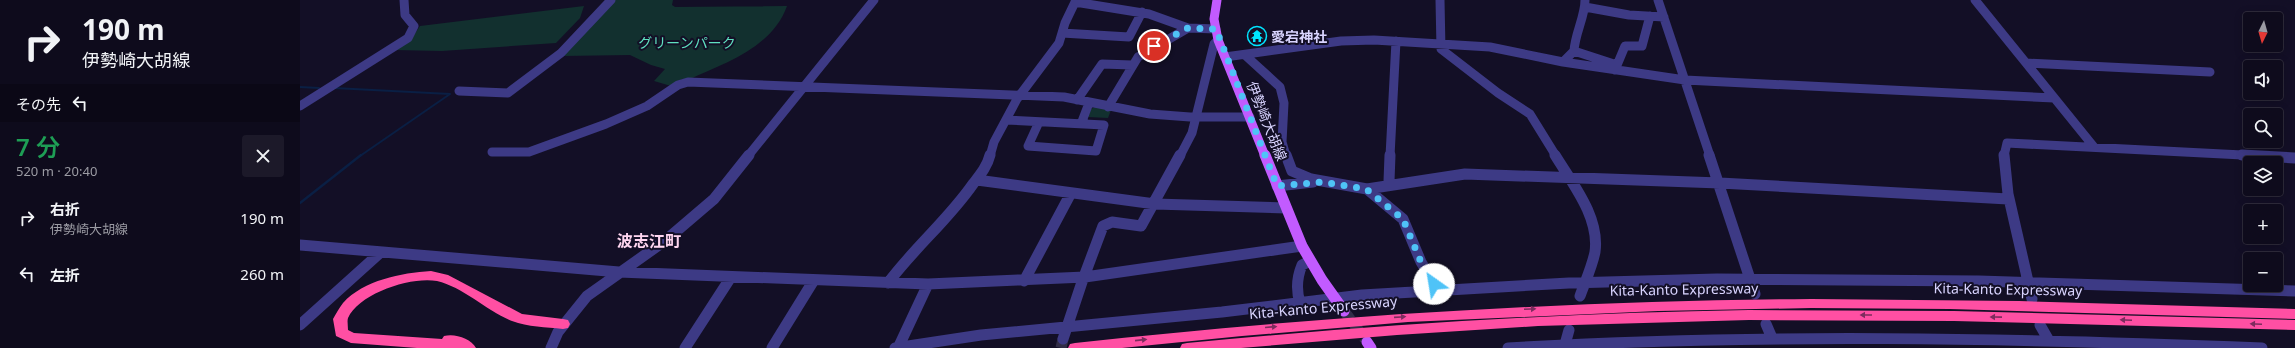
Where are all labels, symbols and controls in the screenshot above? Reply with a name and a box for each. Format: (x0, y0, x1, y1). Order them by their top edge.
text: 190 m (82, 10, 165, 48)
north arrow (2243, 12, 2283, 52)
map controls (2243, 12, 2283, 292)
icon: right (16, 16, 68, 68)
temple icon: 愛宕神社 (1246, 25, 1268, 47)
place label: 愛宕神社 (1271, 27, 1327, 46)
pin (1137, 29, 1171, 63)
park label: グリーンパーク (638, 33, 736, 52)
icon: arrive (1143, 35, 1165, 57)
text: 伊勢崎大胡線 (82, 48, 190, 72)
button: sound (2243, 60, 2283, 100)
street label: 伊勢崎大胡線 (1242, 78, 1292, 164)
icon: left (69, 92, 91, 114)
text: その先 (16, 94, 61, 114)
button: search (2243, 108, 2283, 148)
text: 7 分 (16, 130, 60, 163)
button: close (242, 135, 284, 177)
button: layers (2243, 156, 2283, 196)
text: 520 m · 20:40 (16, 162, 97, 180)
text: 右折 (50, 199, 80, 219)
button: + (2243, 204, 2283, 244)
icon: right (16, 207, 38, 229)
text: 190 m (240, 208, 284, 228)
text: 伊勢崎大胡線 (50, 220, 128, 238)
district label: 波志江町 (617, 230, 681, 252)
button: − (2243, 252, 2283, 292)
icon: left (16, 263, 38, 285)
position arrow (1413, 263, 1455, 305)
text: 260 m (240, 264, 284, 284)
text: 左折 (50, 265, 80, 285)
street label: Kita-Kanto Expressway (1610, 278, 1759, 300)
street label: Kita-Kanto Expressway (1934, 278, 2083, 300)
street label: Kita-Kanto Expressway (1248, 291, 1399, 323)
one-way arrow (1524, 306, 1536, 313)
one-way arrow (1859, 312, 1872, 318)
one-way arrow (1394, 313, 1406, 320)
one-way arrow (1990, 313, 2002, 320)
one-way arrow (2119, 317, 2132, 323)
one-way arrow (2249, 321, 2262, 327)
one-way arrow (1265, 324, 1277, 331)
one-way arrow (1135, 337, 1147, 343)

